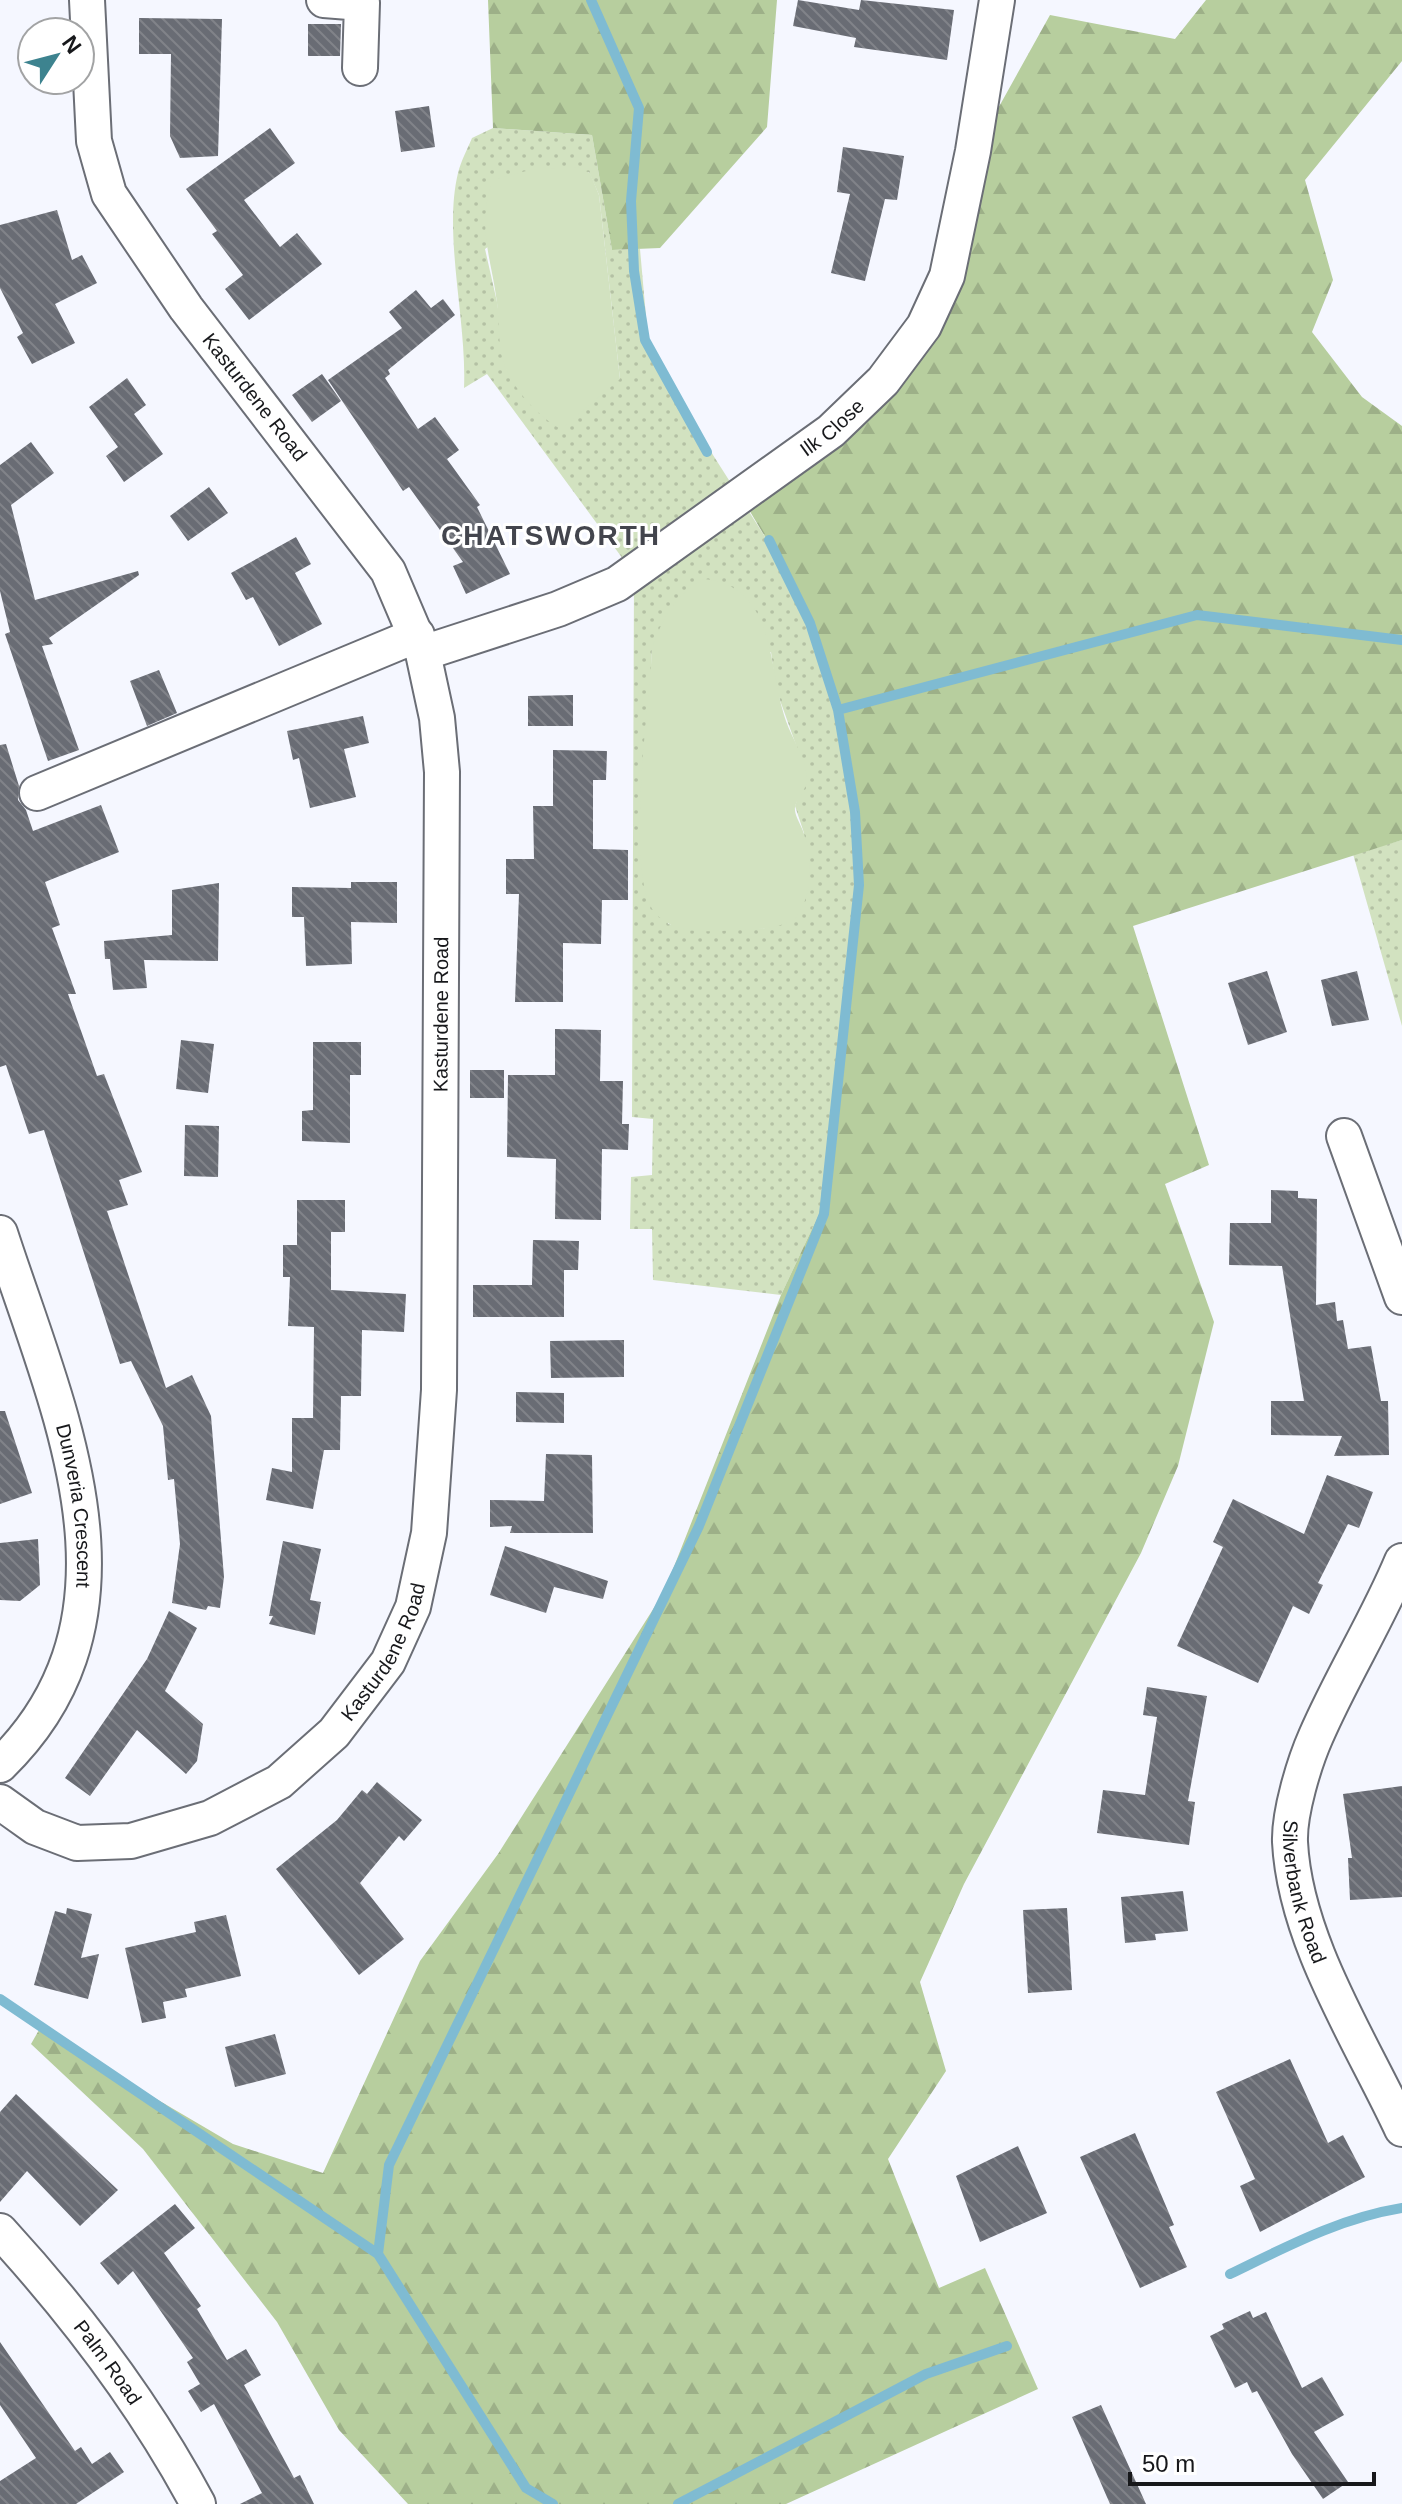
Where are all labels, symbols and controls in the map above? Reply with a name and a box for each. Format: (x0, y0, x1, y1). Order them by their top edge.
north arrow (16, 16, 96, 96)
text: N (57, 31, 87, 58)
street label: Kasturdene Road (198, 329, 312, 465)
street label: Ilk Close (796, 394, 868, 461)
district label: CHATSWORTH (441, 520, 661, 551)
street label: Kasturdene Road (429, 937, 452, 1092)
street label: Dunveria Crescent (52, 1421, 95, 1589)
street label: Kasturdene Road (336, 1581, 429, 1725)
street label: Silverbank Road (1279, 1819, 1331, 1966)
street label: Palm Road (70, 2316, 146, 2409)
scale bar (1130, 2436, 1374, 2486)
text: 50 m (1142, 2450, 1195, 2477)

